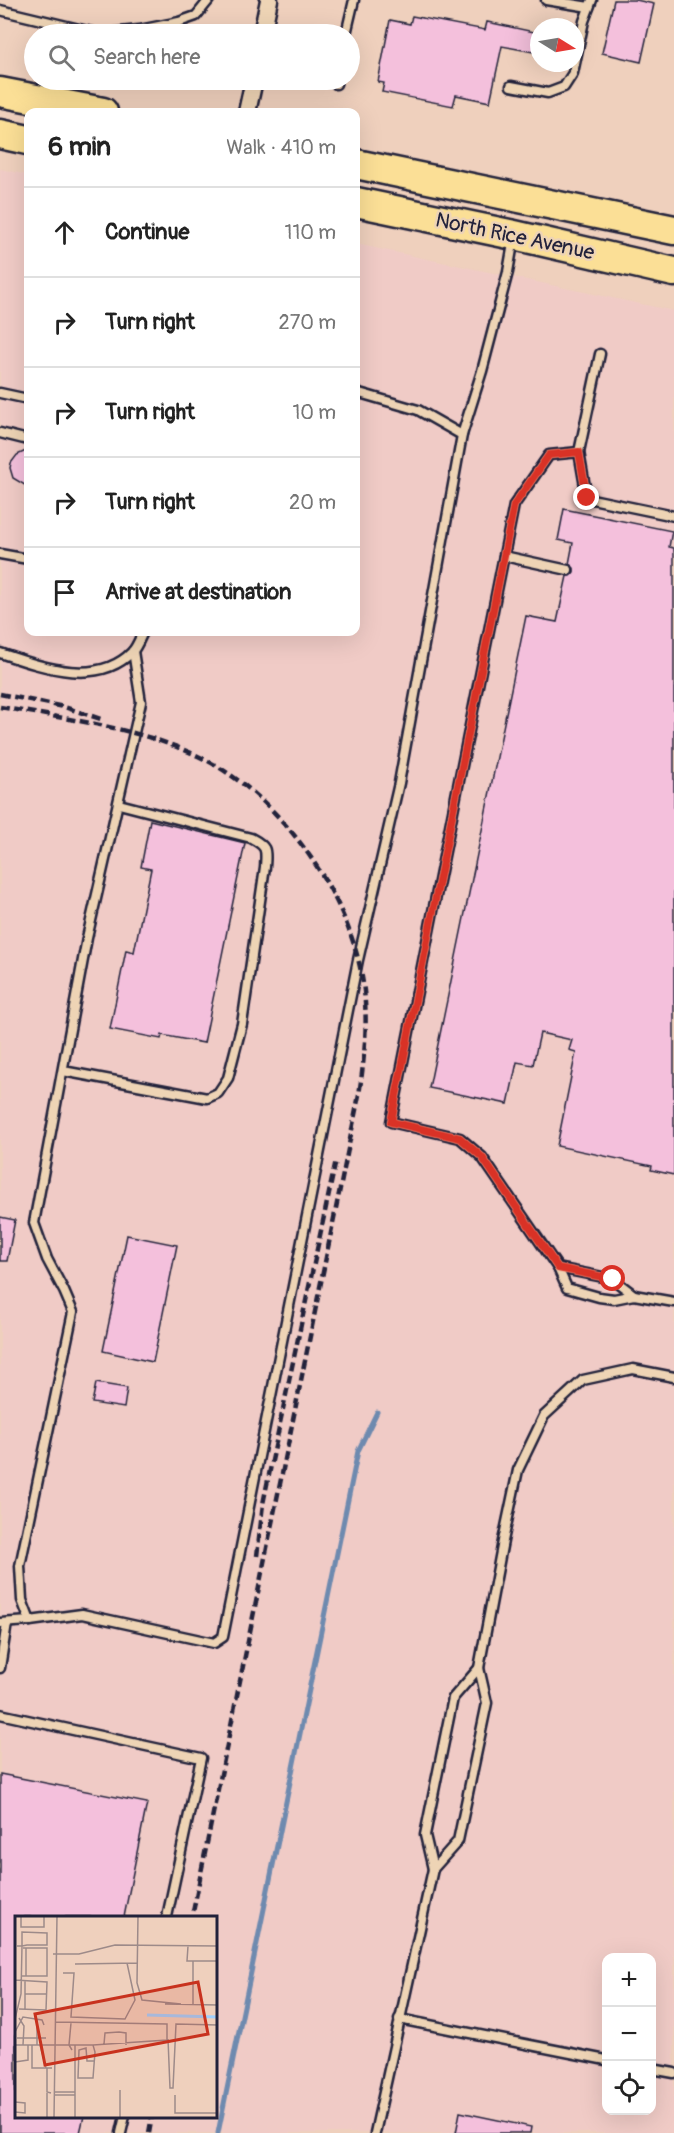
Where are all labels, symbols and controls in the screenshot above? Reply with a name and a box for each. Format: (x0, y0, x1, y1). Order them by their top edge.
north arrow (530, 18, 584, 72)
search box (24, 24, 360, 90)
icon: search (45, 41, 78, 74)
text: Search here (93, 43, 200, 71)
text: 6 min (48, 131, 111, 163)
text: Walk · 410 m (226, 135, 336, 160)
street label: North Rice Avenue (433, 206, 597, 267)
icon: ahead (48, 216, 81, 249)
text: Continue (105, 218, 189, 246)
text: 110 m (285, 220, 336, 245)
icon: right (48, 306, 81, 339)
text: Turn right (105, 308, 195, 336)
text: 270 m (278, 310, 336, 335)
icon: right (48, 396, 81, 429)
text: Turn right (105, 398, 195, 426)
text: 10 m (292, 400, 336, 425)
route end (573, 484, 599, 510)
icon: right (48, 486, 81, 519)
text: Turn right (105, 488, 195, 516)
text: 20 m (289, 490, 336, 515)
icon: arrive (48, 576, 81, 609)
text: Arrive at destination (105, 578, 291, 606)
route start (599, 1265, 625, 1291)
inset map (15, 1916, 218, 2118)
map controls (602, 1953, 656, 2115)
button: + (602, 1953, 656, 2007)
button: − (602, 2007, 656, 2061)
button: locate (602, 2061, 656, 2115)

